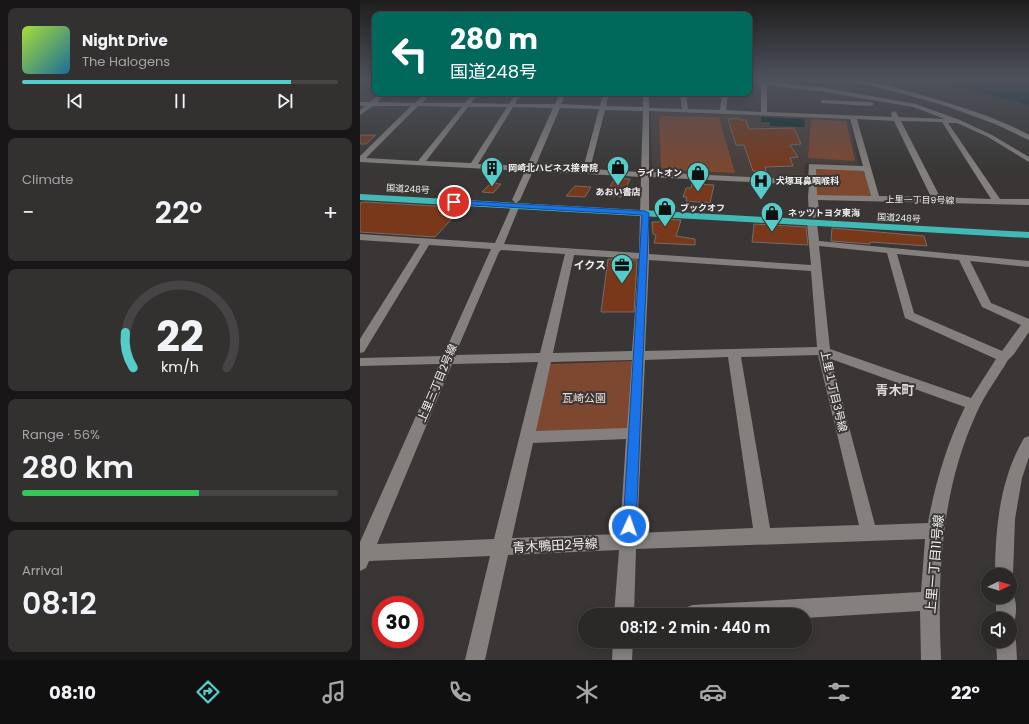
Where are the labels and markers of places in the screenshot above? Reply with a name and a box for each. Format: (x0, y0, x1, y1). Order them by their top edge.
shop icon: あおい書店 (605, 154, 631, 187)
building icon: 岡崎北ハピネス接骨院 (479, 155, 505, 188)
shop icon: ライトオン (685, 160, 711, 193)
place label: 岡崎北ハピネス接骨院 (508, 162, 598, 174)
place label: ライトオン (637, 167, 682, 179)
hospital icon: 犬塚耳鼻咽喉科 (748, 168, 774, 201)
place label: 犬塚耳鼻咽喉科 (776, 175, 839, 187)
pin (437, 185, 471, 219)
place label: あおい書店 (595, 186, 641, 198)
shop icon: ブックオフ (652, 195, 678, 228)
shop icon: ネッツトヨタ東海 (759, 200, 785, 233)
place label: ブックオフ (680, 202, 725, 214)
place label: ネッツトヨタ東海 (788, 207, 860, 219)
office icon: イクス (609, 252, 635, 285)
place label: イクス (574, 257, 606, 273)

